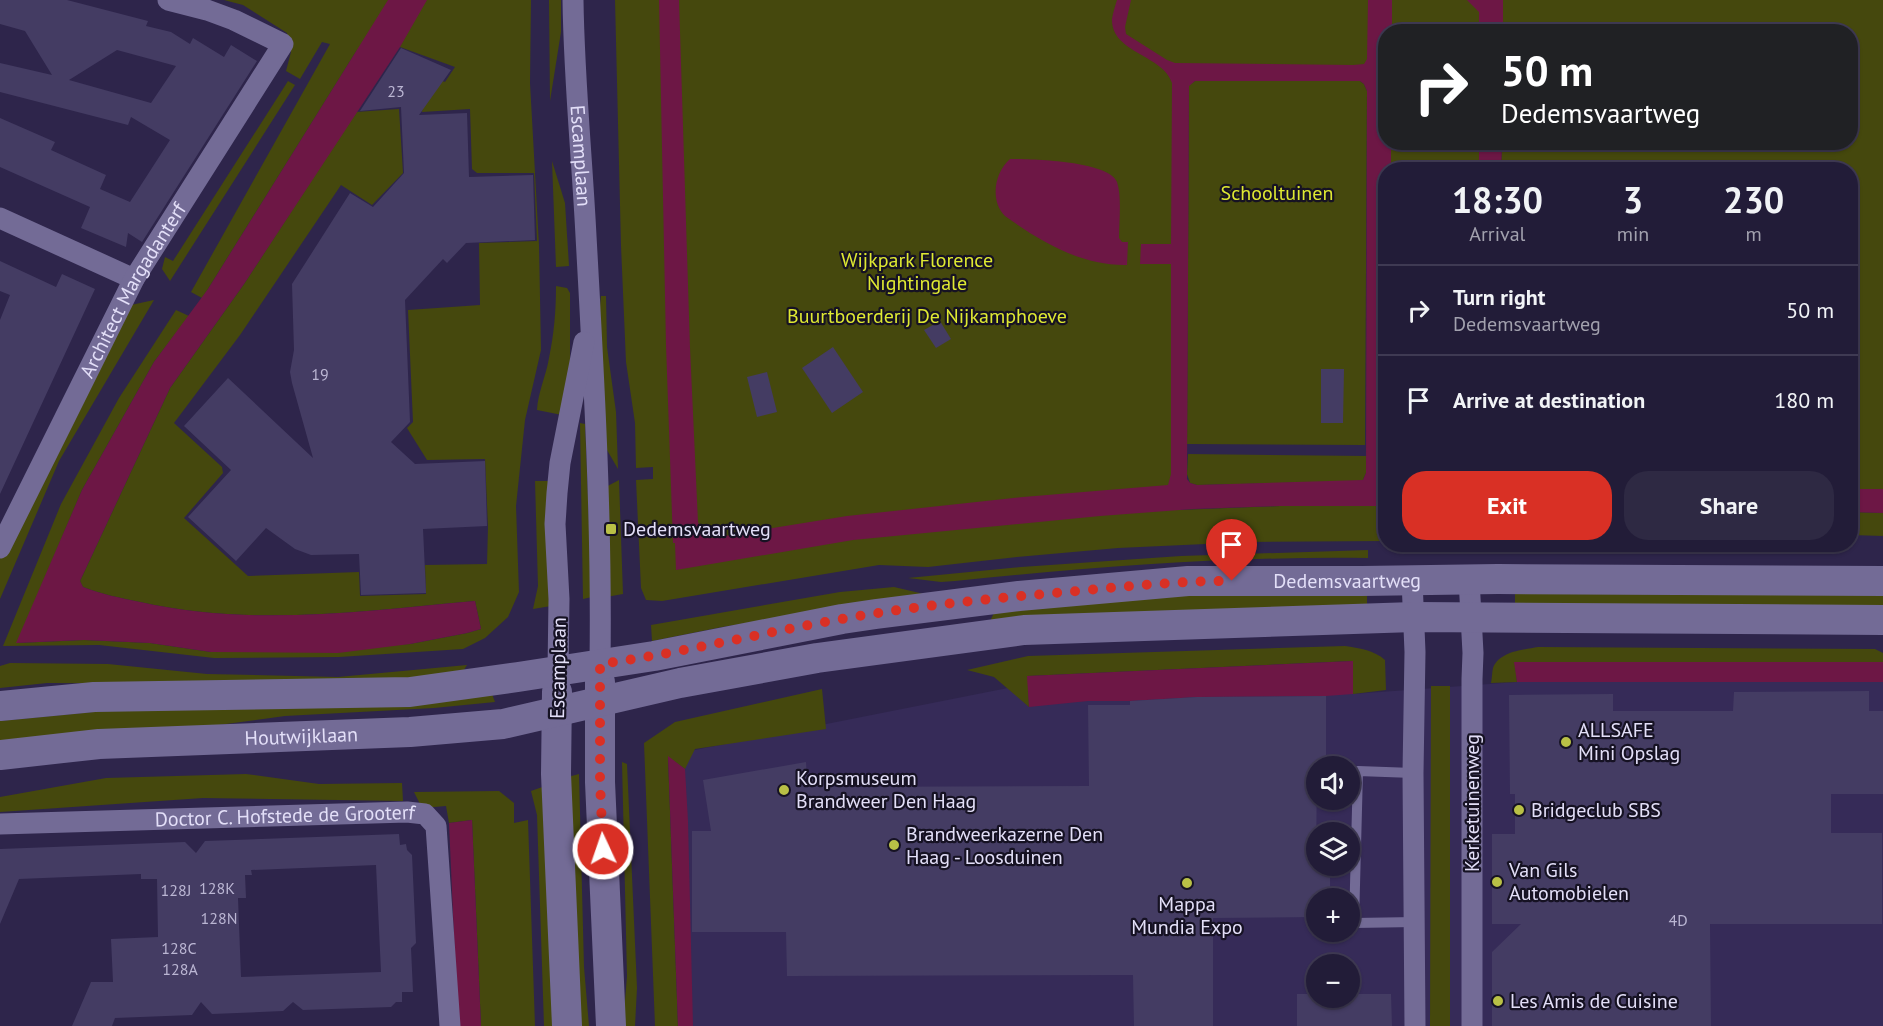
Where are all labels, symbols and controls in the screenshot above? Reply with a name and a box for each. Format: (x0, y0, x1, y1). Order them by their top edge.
text: 50 m (1501, 43, 1593, 98)
icon: right (1402, 48, 1480, 126)
house number: 23 (387, 81, 405, 101)
text: Dedemsvaartweg (1501, 96, 1700, 130)
street label: Escamplaan (565, 104, 597, 207)
text: 18:30 (1452, 176, 1543, 223)
text: 3 (1623, 176, 1643, 223)
text: 230 (1723, 176, 1784, 223)
park label: Schooltuinen (1221, 180, 1333, 206)
street label: Architect Margadanterf (74, 197, 193, 382)
text: Arrival (1469, 221, 1525, 247)
text: min (1617, 221, 1649, 247)
text: m (1746, 221, 1762, 247)
park label: Wijkpark Florence Nightingale (841, 247, 993, 296)
text: Turn right (1453, 283, 1545, 311)
icon: right (1402, 294, 1435, 327)
text: 50 m (1786, 296, 1834, 324)
park label: Buurtboerderij De Nijkamphoeve (787, 303, 1067, 329)
text: Dedemsvaartweg (1453, 311, 1601, 337)
house number: 19 (311, 364, 329, 384)
icon: arrive (1402, 384, 1435, 417)
text: Arrive at destination (1453, 386, 1645, 414)
text: 180 m (1774, 386, 1834, 414)
button: Exit (1402, 471, 1612, 540)
button: Share (1624, 471, 1834, 540)
place label: Dedemsvaartweg (623, 516, 771, 542)
pin (1206, 519, 1257, 581)
marker: Dedemsvaartweg (604, 522, 618, 536)
icon: arrive (1215, 528, 1248, 561)
street label: Dedemsvaartweg (1273, 567, 1421, 594)
street label: Escamplaan (544, 617, 572, 719)
place label: ALLSAFE Mini Opslag (1578, 717, 1680, 766)
street label: Houtwijklaan (244, 721, 358, 751)
street label: Kerketuinenweg (1459, 734, 1485, 872)
marker: ALLSAFE Mini Opslag (1559, 735, 1573, 749)
map controls (1306, 756, 1360, 1008)
button: sound (1306, 756, 1360, 810)
place label: Korpsmuseum Brandweer Den Haag (796, 765, 976, 814)
marker: Korpsmuseum Brandweer Den Haag (777, 783, 791, 797)
place label: Bridgeclub SBS (1531, 797, 1661, 823)
street label: Doctor C. Hofstede de Grooterf (154, 799, 418, 832)
marker: Bridgeclub SBS (1512, 803, 1526, 817)
position arrow (571, 817, 635, 881)
place label: Brandweerkazerne Den Haag - Loosduinen (906, 821, 1103, 870)
button: layers (1306, 822, 1360, 876)
marker: Brandweerkazerne Den Haag - Loosduinen (887, 838, 901, 852)
place label: Van Gils Automobielen (1508, 857, 1629, 906)
marker: Van Gils Automobielen (1490, 875, 1504, 889)
marker: Mappa Mundia Expo (1180, 876, 1194, 890)
house number: 128K (199, 878, 235, 898)
house number: 128J (161, 880, 191, 900)
button: + (1306, 888, 1360, 942)
place label: Mappa Mundia Expo (1131, 891, 1243, 940)
house number: 128N (201, 908, 237, 928)
house number: 4D (1668, 910, 1688, 930)
house number: 128C (161, 938, 197, 958)
button: − (1306, 954, 1360, 1008)
house number: 128A (162, 959, 198, 979)
place label: Les Amis de Cuisine (1510, 988, 1678, 1014)
marker: Les Amis de Cuisine (1491, 994, 1505, 1008)

